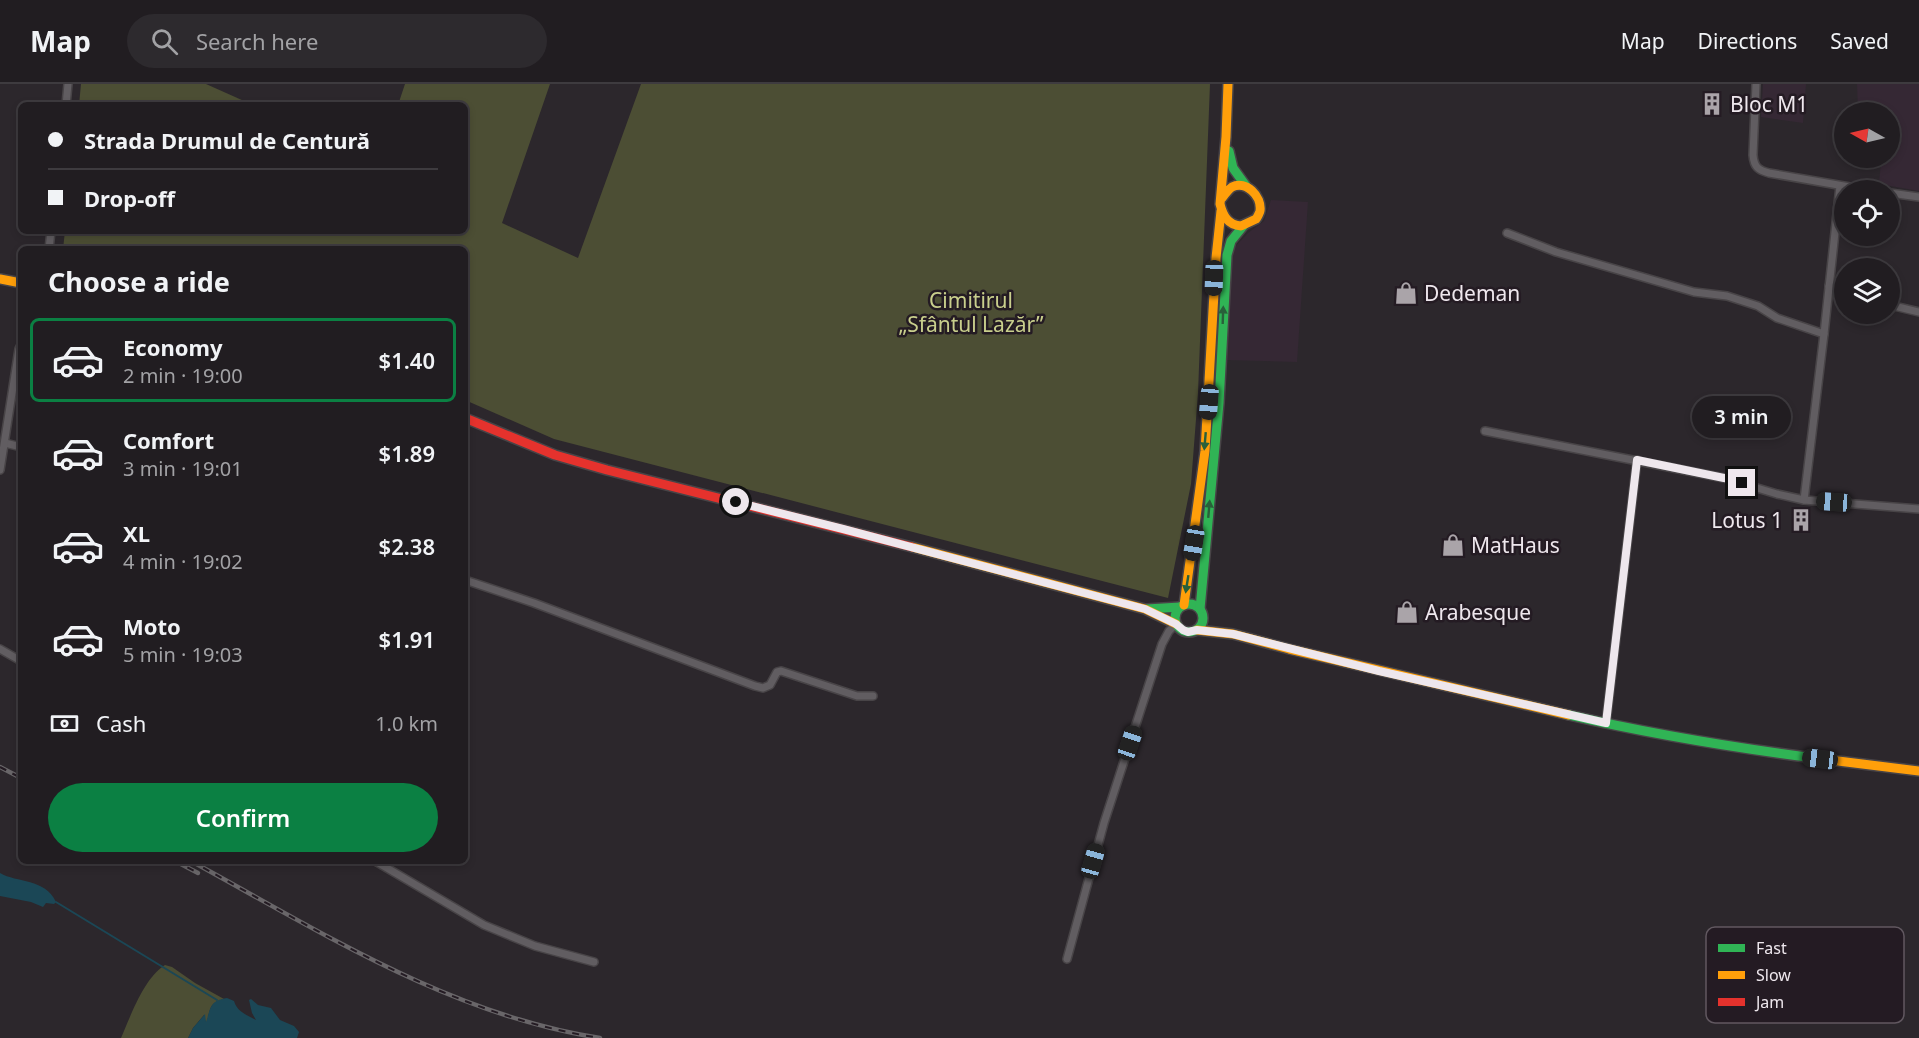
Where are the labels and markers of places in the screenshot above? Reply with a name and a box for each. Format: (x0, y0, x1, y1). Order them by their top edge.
place label: Bloc M1 (1730, 90, 1808, 118)
building icon: Bloc M1 (1699, 91, 1725, 117)
place label: Dedeman (1424, 279, 1520, 307)
shop icon: Dedeman (1393, 280, 1419, 306)
place label: Lotus 1 (1711, 506, 1783, 534)
building icon: Lotus 1 (1788, 507, 1814, 533)
place label: MatHaus (1471, 531, 1560, 559)
shop icon: MatHaus (1440, 532, 1466, 558)
place label: Arabesque (1425, 598, 1531, 626)
shop icon: Arabesque (1394, 599, 1420, 625)

